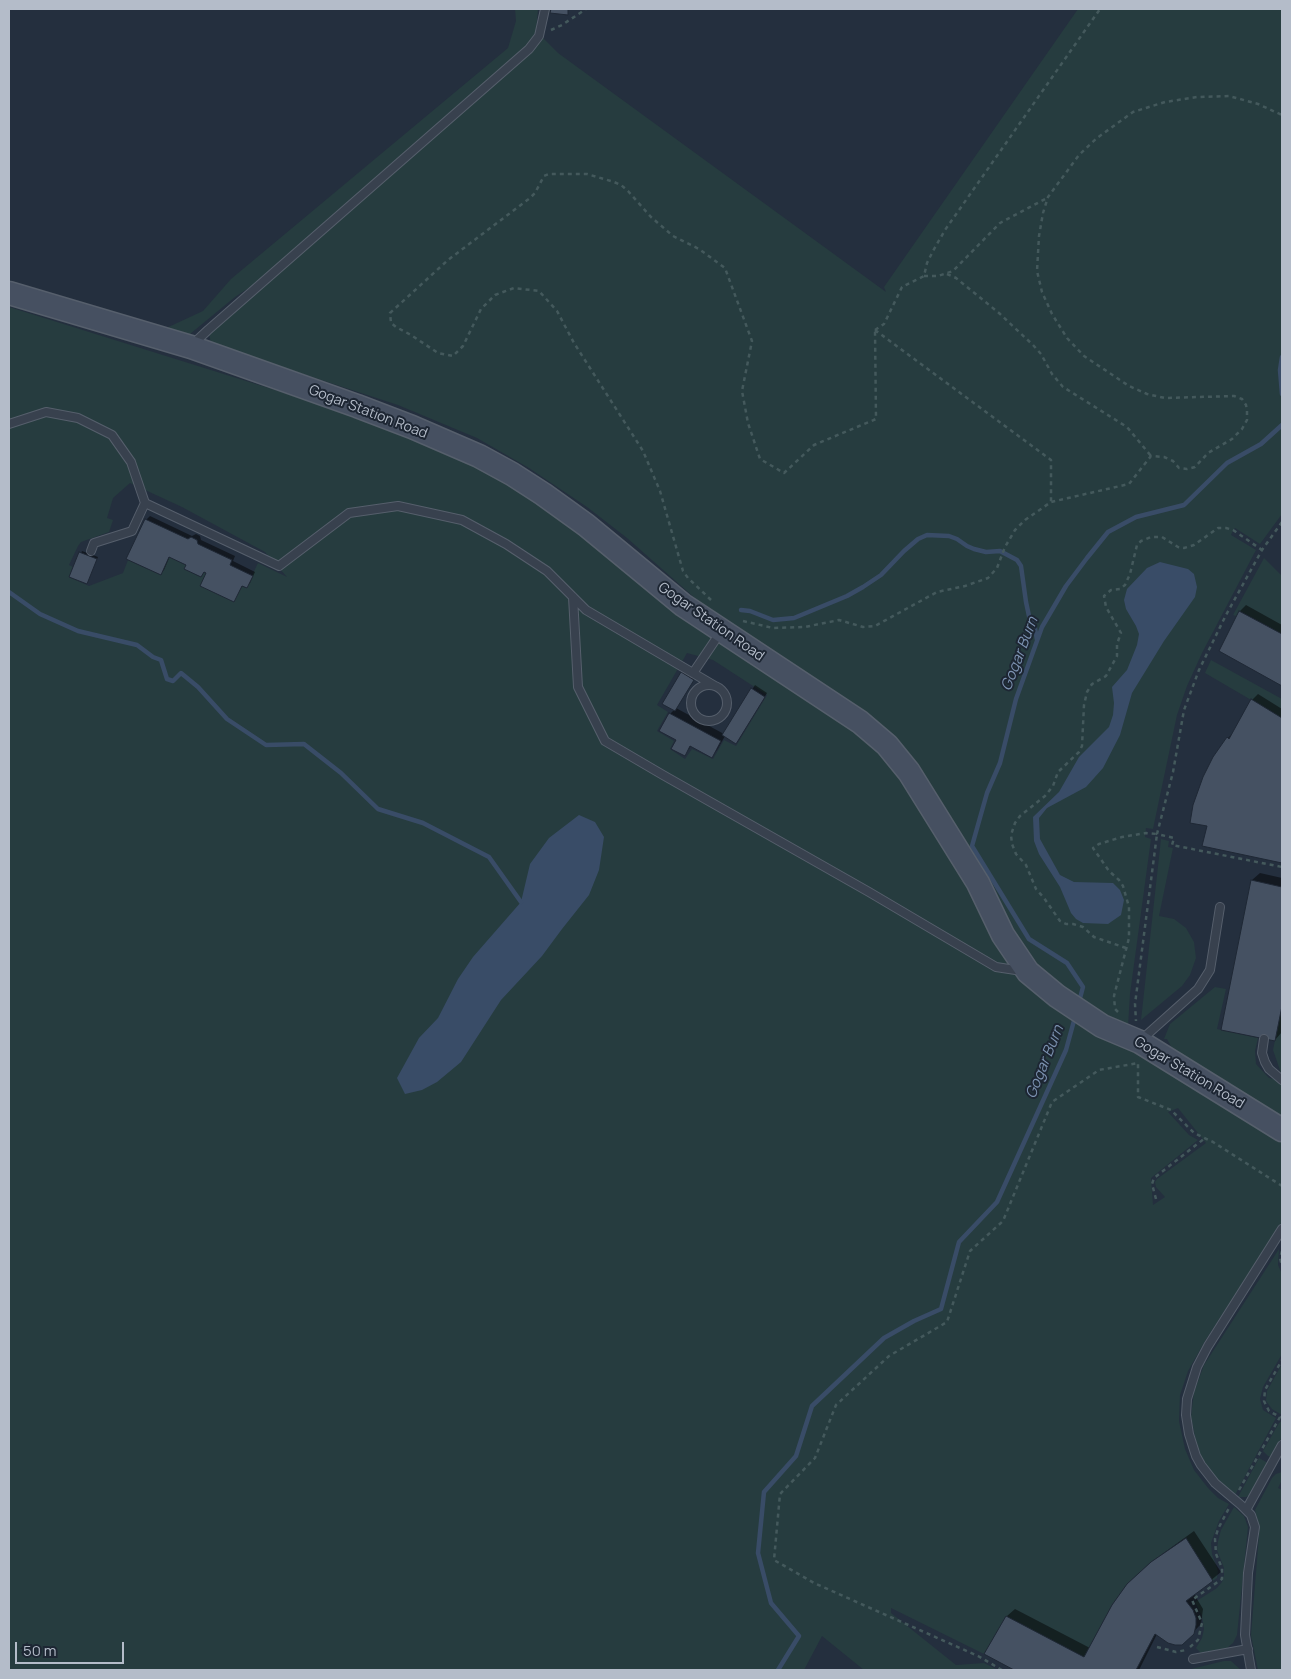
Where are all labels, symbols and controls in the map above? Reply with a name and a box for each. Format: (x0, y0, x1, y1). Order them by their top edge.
street label: Gogar Station Road (306, 382, 430, 442)
street label: Gogar Station Road (655, 579, 767, 665)
water label: Gogar Burn (998, 615, 1042, 693)
water label: Gogar Burn (1022, 1023, 1068, 1101)
street label: Gogar Station Road (1131, 1033, 1247, 1113)
scale bar (18, 1632, 126, 1664)
text: 50 m (23, 1640, 57, 1661)

